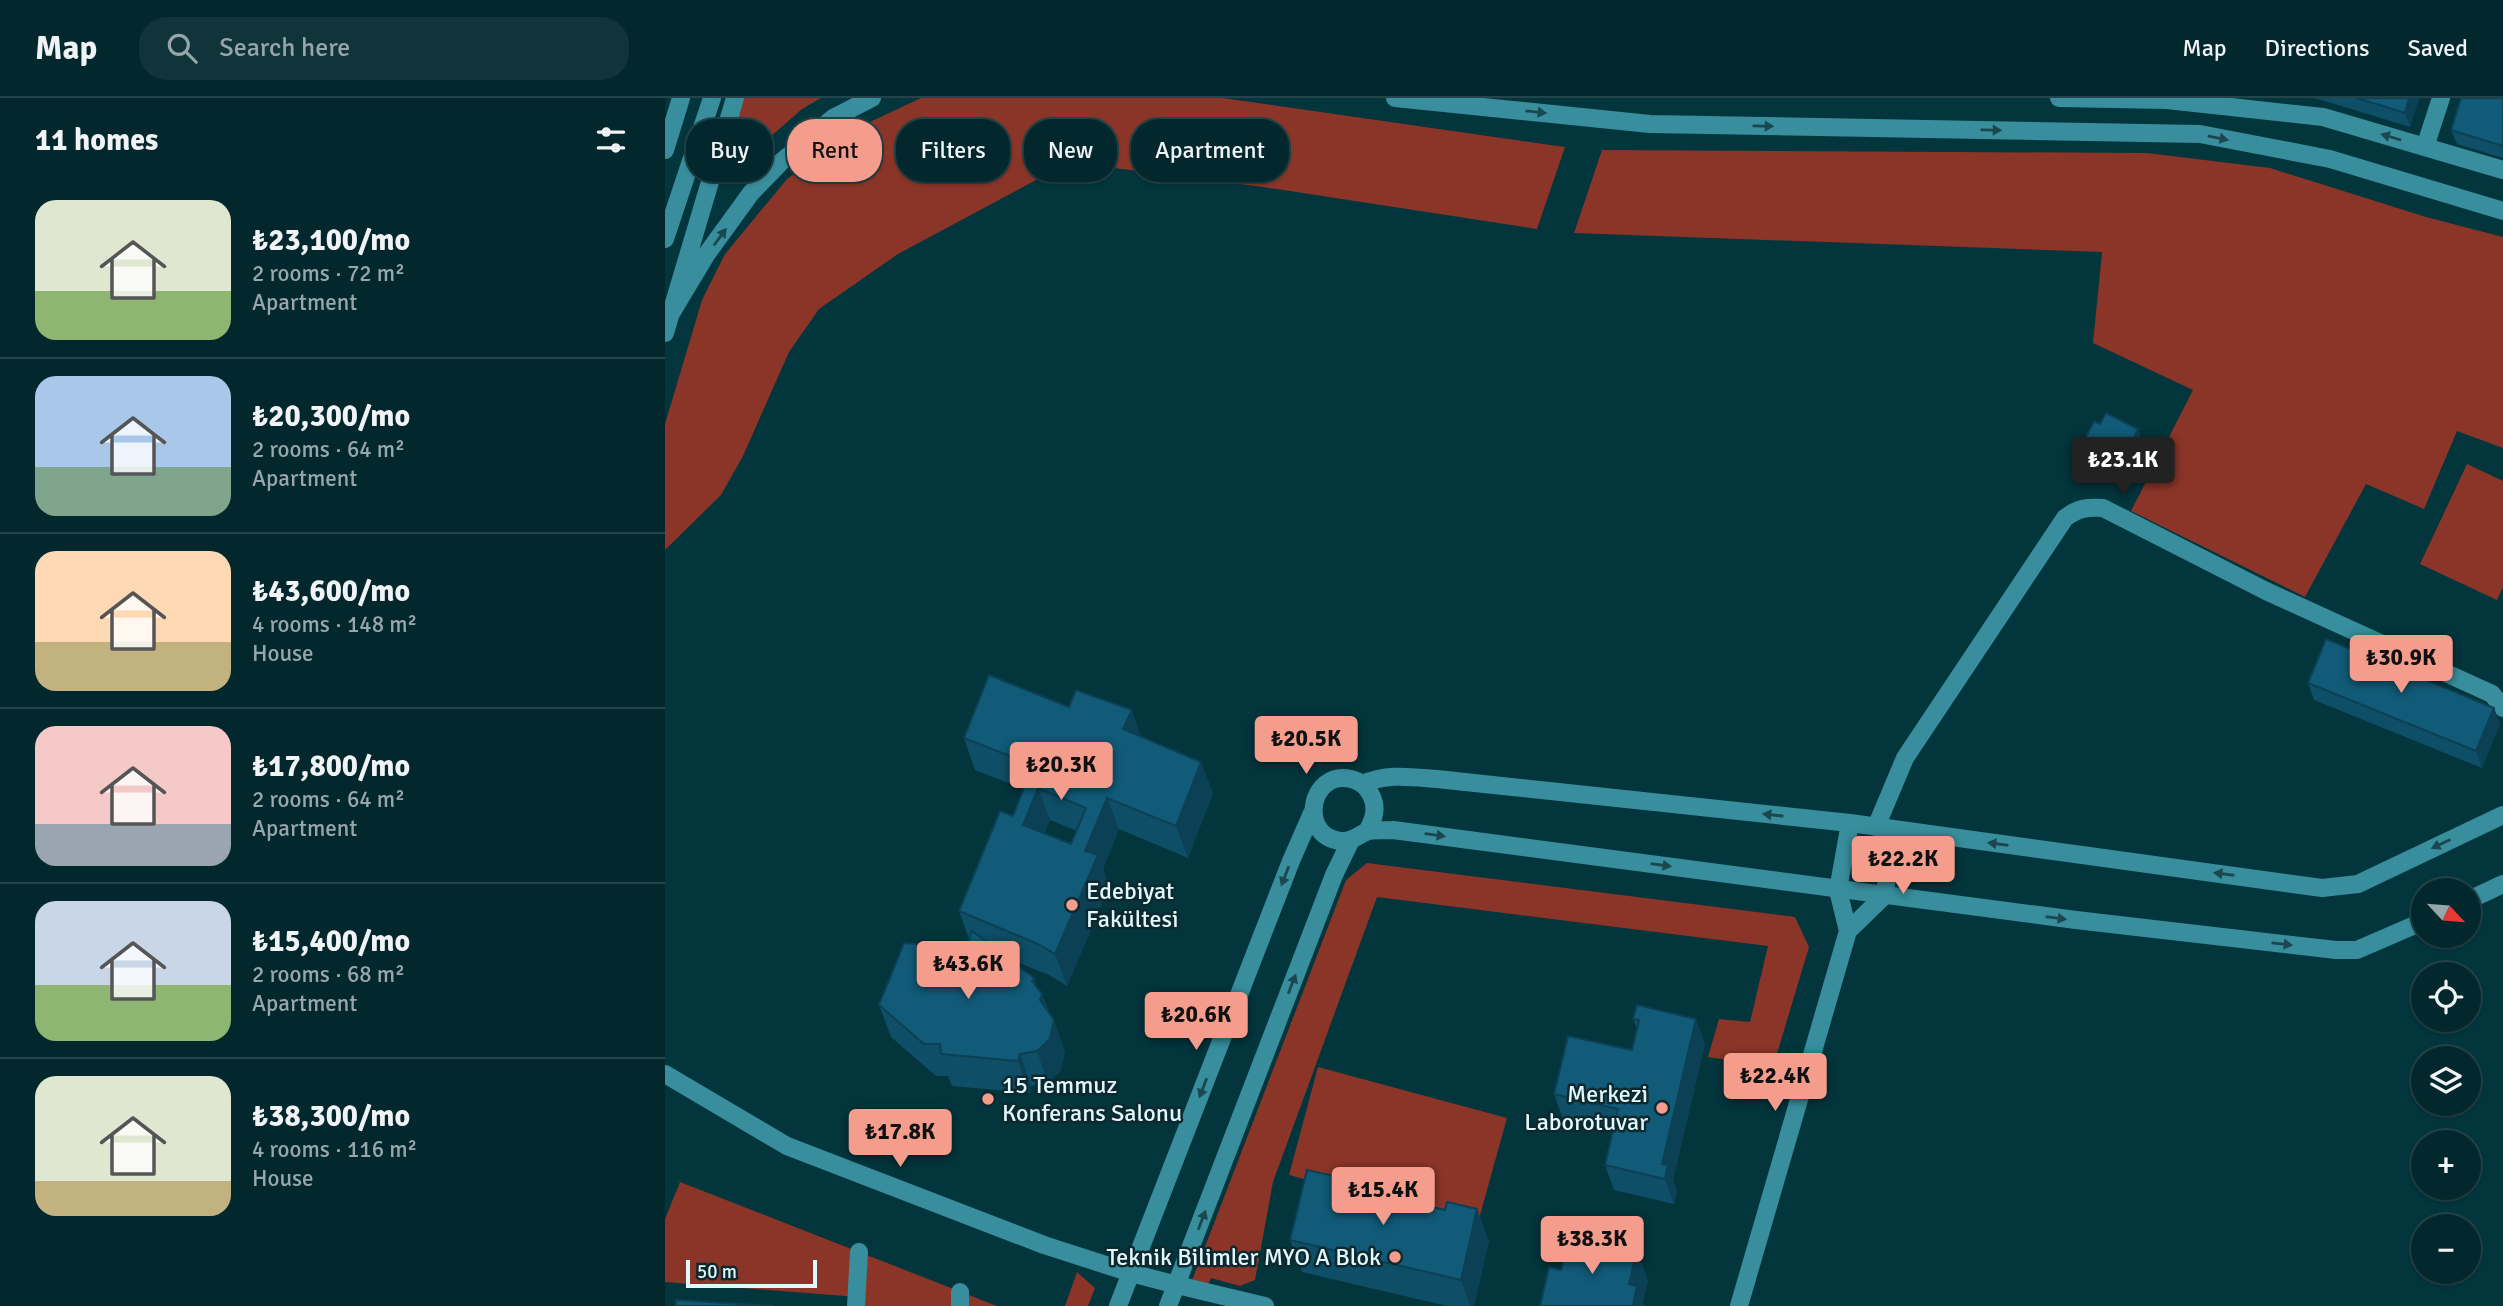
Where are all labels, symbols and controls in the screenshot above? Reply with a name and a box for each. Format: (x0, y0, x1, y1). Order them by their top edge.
search box (139, 17, 629, 80)
text: Map (35, 28, 97, 69)
icon: search (163, 29, 201, 67)
text: Search here (219, 32, 350, 64)
text: Map (2182, 33, 2227, 63)
text: Directions (2265, 33, 2370, 63)
text: Saved (2408, 33, 2468, 63)
one-way arrow (1526, 107, 1548, 118)
chip: Buy (686, 119, 773, 182)
chip: Rent (787, 119, 882, 182)
chip: Filters (896, 119, 1010, 182)
chip: New (1024, 119, 1117, 182)
chip: Apartment (1131, 119, 1289, 182)
one-way arrow (1753, 120, 1775, 131)
icon: filters (592, 121, 630, 159)
text: 11 homes (35, 122, 158, 159)
one-way arrow (1980, 124, 2002, 136)
one-way arrow (2380, 131, 2401, 141)
one-way arrow (2207, 132, 2229, 143)
text: ₺23,100/mo (252, 222, 410, 259)
icon: home (91, 228, 175, 312)
one-way arrow (712, 228, 727, 246)
text: 2 rooms · 72 m² (252, 259, 405, 288)
text: Apartment (252, 288, 357, 317)
text: ₺20,300/mo (252, 398, 410, 435)
icon: home (91, 404, 175, 488)
text: 2 rooms · 64 m² (252, 435, 405, 464)
pin: ₺23.1K (2066, 438, 2180, 497)
text: ₺23.1K (2088, 445, 2158, 474)
text: Apartment (252, 464, 357, 493)
text: ₺43,600/mo (252, 573, 410, 610)
icon: home (91, 579, 175, 663)
text: 4 rooms · 148 m² (252, 610, 417, 639)
pin: ₺30.9K (2344, 636, 2458, 695)
text: House (252, 639, 314, 668)
text: ₺30.9K (2366, 643, 2436, 672)
pin: ₺20.5K (1249, 716, 1363, 776)
text: ₺20.5K (1271, 724, 1341, 753)
pin: ₺20.3K (1004, 742, 1118, 802)
text: ₺17,800/mo (252, 748, 410, 785)
text: ₺20.3K (1026, 750, 1096, 779)
icon: home (91, 754, 175, 838)
text: 2 rooms · 64 m² (252, 785, 405, 814)
one-way arrow (1762, 809, 1784, 820)
text: Apartment (252, 814, 357, 843)
one-way arrow (1424, 830, 1446, 841)
pin: ₺22.2K (1846, 836, 1960, 896)
one-way arrow (1987, 838, 2009, 849)
one-way arrow (2431, 838, 2451, 850)
text: ₺22.2K (1868, 844, 1938, 873)
one-way arrow (1650, 860, 1672, 871)
one-way arrow (1280, 866, 1291, 887)
one-way arrow (2213, 869, 2235, 880)
place label: Edebiyat Fakültesi (1086, 876, 1179, 934)
north arrow (2411, 878, 2481, 948)
map controls (2411, 878, 2481, 1284)
marker: Edebiyat Fakültesi (1064, 897, 1080, 913)
one-way arrow (2045, 913, 2067, 924)
text: ₺15,400/mo (252, 923, 410, 960)
icon: home (91, 929, 175, 1013)
one-way arrow (2271, 939, 2293, 950)
pin: ₺43.6K (911, 942, 1025, 1001)
text: ₺43.6K (933, 949, 1003, 978)
text: 2 rooms · 68 m² (252, 960, 405, 989)
button: locate (2411, 962, 2481, 1032)
one-way arrow (1286, 974, 1297, 995)
text: Apartment (252, 989, 357, 1018)
pin: ₺20.6K (1139, 992, 1253, 1052)
text: ₺20.6K (1161, 1000, 1231, 1029)
button: layers (2411, 1046, 2481, 1116)
pin: ₺22.4K (1718, 1054, 1832, 1113)
text: ₺22.4K (1740, 1061, 1810, 1090)
place label: 15 Temmuz Konferans Salonu (1002, 1070, 1182, 1128)
one-way arrow (1197, 1077, 1208, 1098)
place label: Merkezi Laborotuvar (1524, 1079, 1648, 1137)
marker: 15 Temmuz Konferans Salonu (980, 1091, 996, 1107)
text: ₺38,300/mo (252, 1098, 410, 1135)
marker: Merkezi Laborotuvar (1654, 1100, 1670, 1116)
icon: home (91, 1104, 175, 1188)
pin: ₺17.8K (843, 1110, 957, 1169)
text: ₺17.8K (865, 1117, 935, 1146)
button: + (2411, 1130, 2481, 1200)
text: 4 rooms · 116 m² (252, 1135, 417, 1164)
text: House (252, 1164, 314, 1193)
pin: ₺15.4K (1326, 1168, 1440, 1227)
text: ₺15.4K (1348, 1175, 1418, 1204)
one-way arrow (1196, 1209, 1207, 1230)
button: − (2411, 1214, 2481, 1284)
pin: ₺38.3K (1535, 1216, 1649, 1276)
text: ₺38.3K (1557, 1224, 1627, 1253)
place label: Teknik Bilimler MYO A Blok (1106, 1242, 1381, 1272)
marker: Teknik Bilimler MYO A Blok (1387, 1249, 1403, 1265)
scale bar (686, 1257, 817, 1289)
text: 50 m (697, 1260, 737, 1284)

